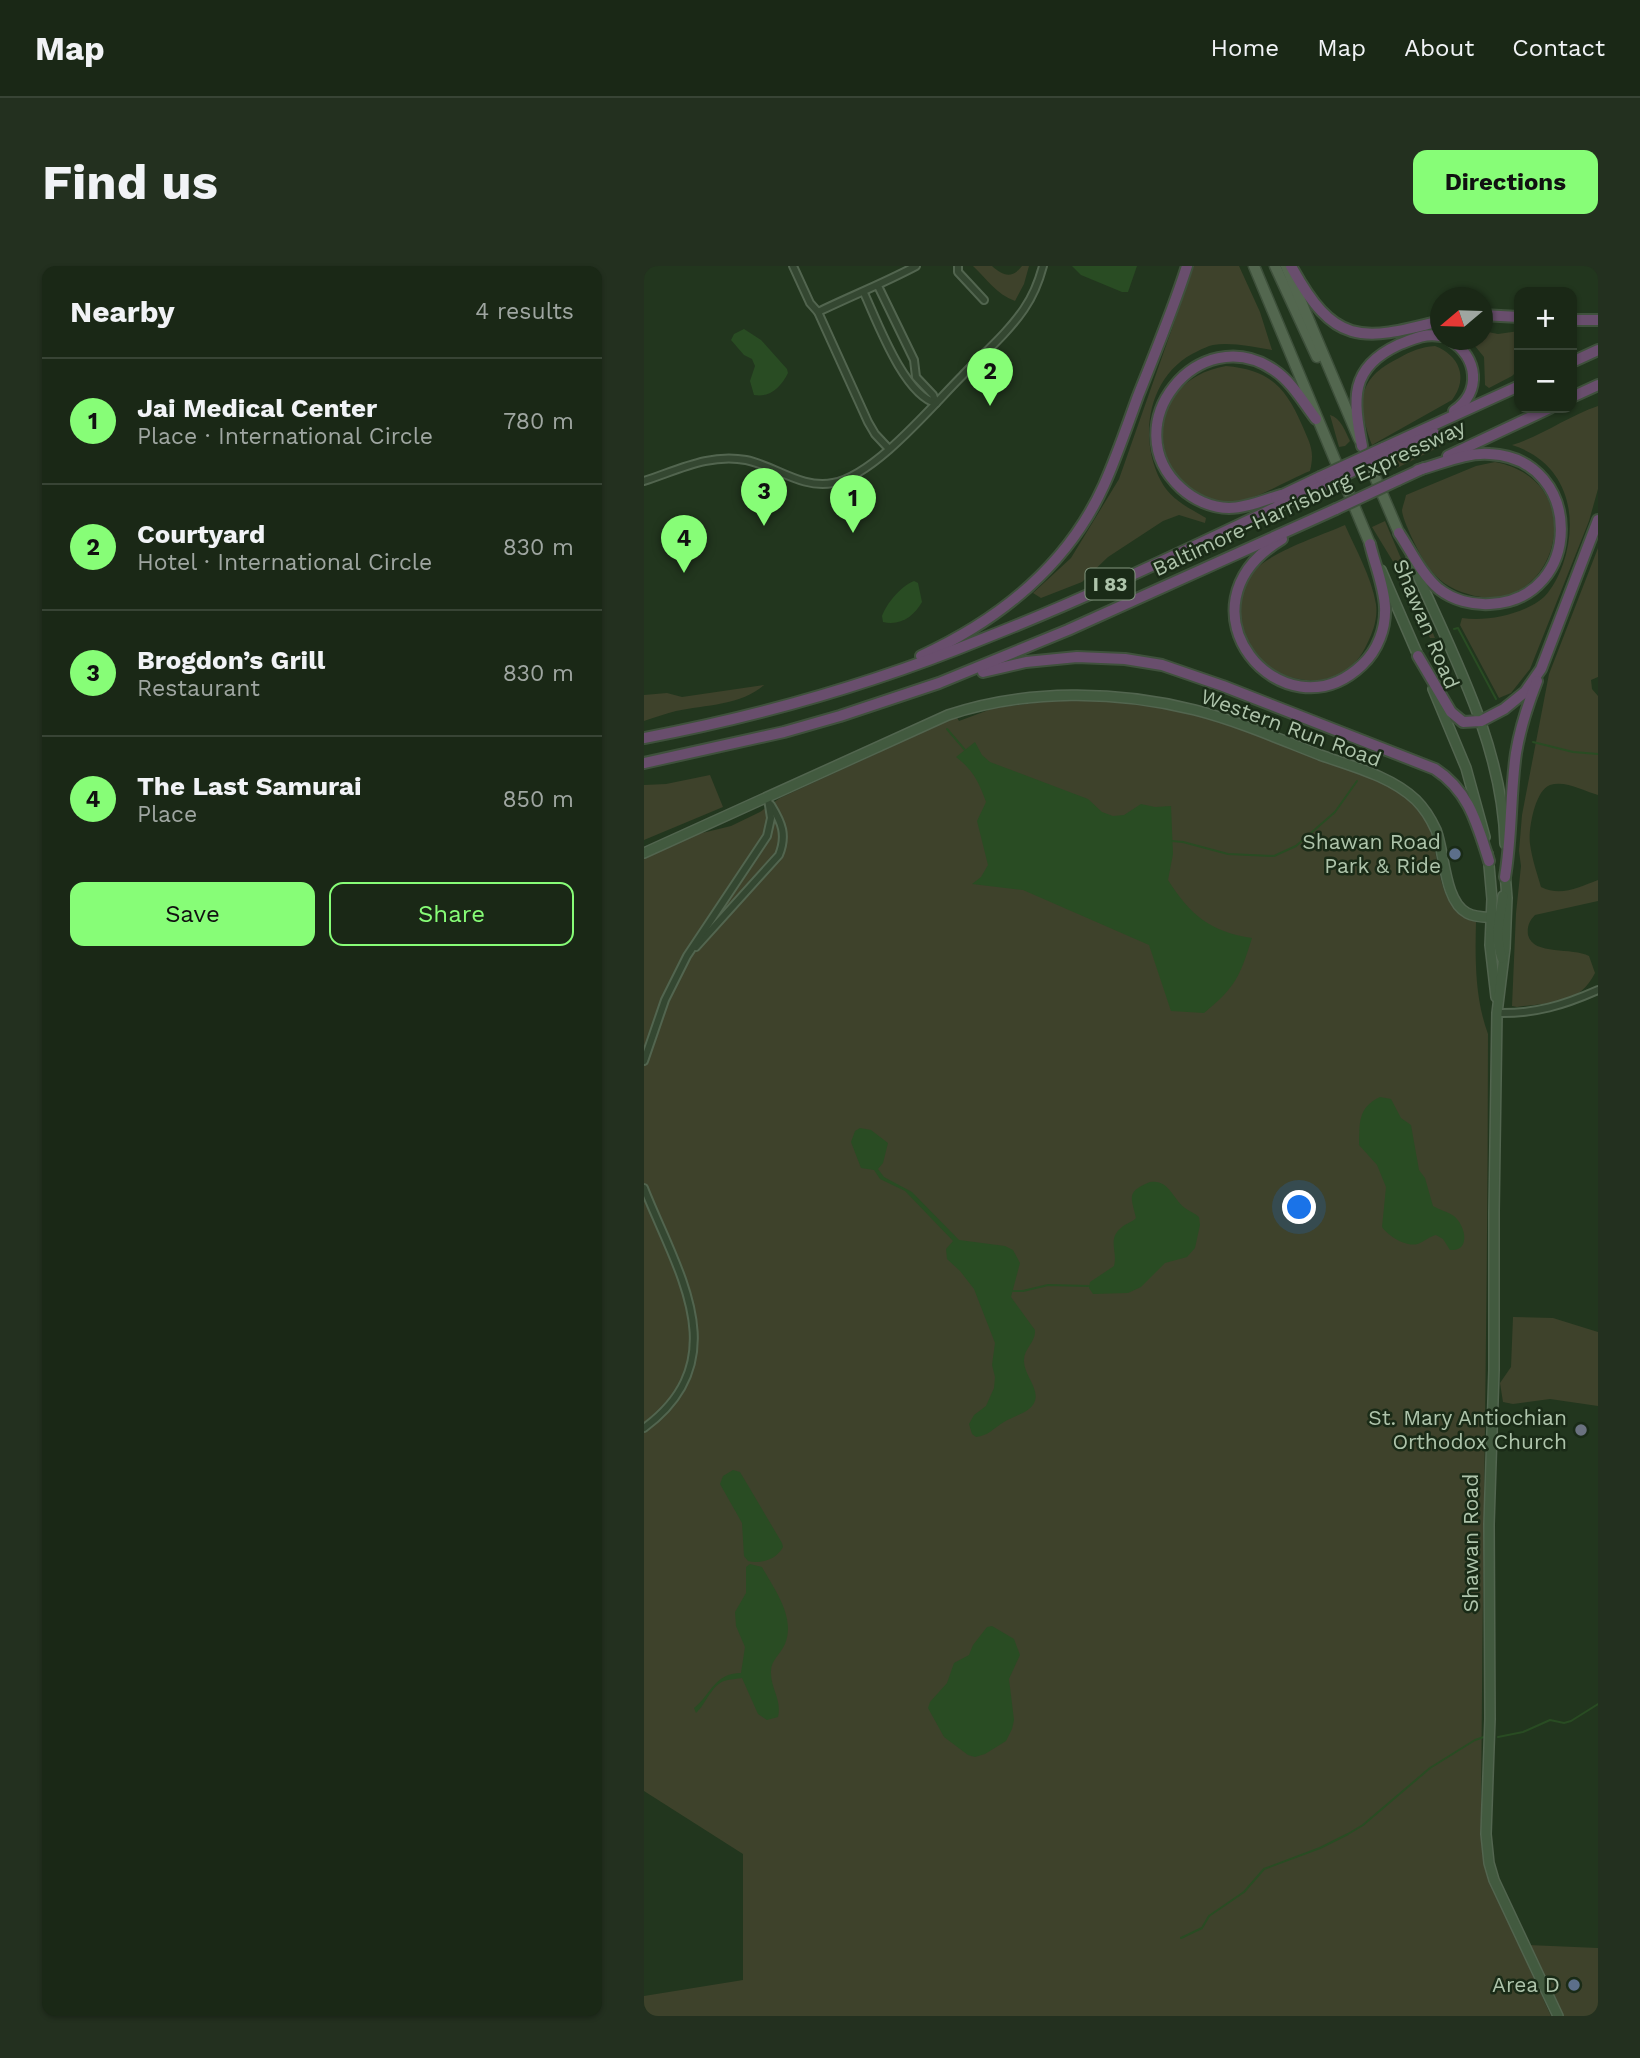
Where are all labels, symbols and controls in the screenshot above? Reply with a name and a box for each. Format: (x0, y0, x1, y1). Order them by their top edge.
text: Map (35, 29, 105, 68)
text: Home (1211, 34, 1279, 62)
text: Map (1317, 34, 1366, 62)
text: About (1404, 34, 1474, 62)
text: Contact (1512, 34, 1605, 62)
button: Directions (1413, 150, 1598, 214)
text: Find us (42, 153, 218, 211)
north arrow (1430, 287, 1493, 350)
map controls (1514, 287, 1577, 413)
button: + (1514, 287, 1577, 350)
text: Nearby (70, 294, 175, 329)
text: 4 results (475, 298, 574, 325)
pin: 2 (967, 348, 1013, 406)
button: − (1514, 350, 1577, 413)
text: Jai Medical Center (137, 393, 377, 423)
text: 1 (88, 408, 98, 435)
text: 780 m (503, 408, 574, 435)
street label: Baltimore-Harrisburg Expressway (1148, 414, 1469, 581)
text: Place · International Circle (137, 423, 433, 450)
pin: 3 (741, 468, 787, 526)
pin: 1 (830, 475, 876, 533)
pin: 4 (661, 515, 707, 573)
text: Courtyard (137, 519, 265, 549)
text: 2 (86, 534, 100, 561)
text: 830 m (503, 534, 574, 561)
text: Hotel · International Circle (137, 549, 432, 576)
street label: Shawan Road (1388, 555, 1465, 693)
road number: I 83 (1086, 568, 1134, 600)
text: Brogdon’s Grill (137, 645, 325, 675)
text: 3 (86, 660, 100, 687)
text: 830 m (503, 660, 574, 687)
text: Restaurant (137, 675, 260, 702)
street label: Western Run Road (1197, 683, 1385, 772)
text: The Last Samurai (137, 771, 362, 801)
text: 4 (86, 786, 100, 813)
text: 850 m (502, 786, 574, 813)
text: Place (137, 801, 197, 828)
place label: Shawan Road Park & Ride (1302, 829, 1441, 878)
marker: Shawan Road Park & Ride (1447, 846, 1463, 862)
button: Save (70, 882, 315, 946)
button: Share (329, 882, 574, 946)
your location (1282, 1190, 1316, 1224)
place label: St. Mary Antiochian Orthodox Church (1368, 1405, 1567, 1454)
marker: St. Mary Antiochian Orthodox Church (1573, 1422, 1589, 1438)
street label: Shawan Road (1458, 1474, 1483, 1612)
place label: Area D (1492, 1972, 1560, 1997)
marker: Area D (1566, 1977, 1582, 1993)

